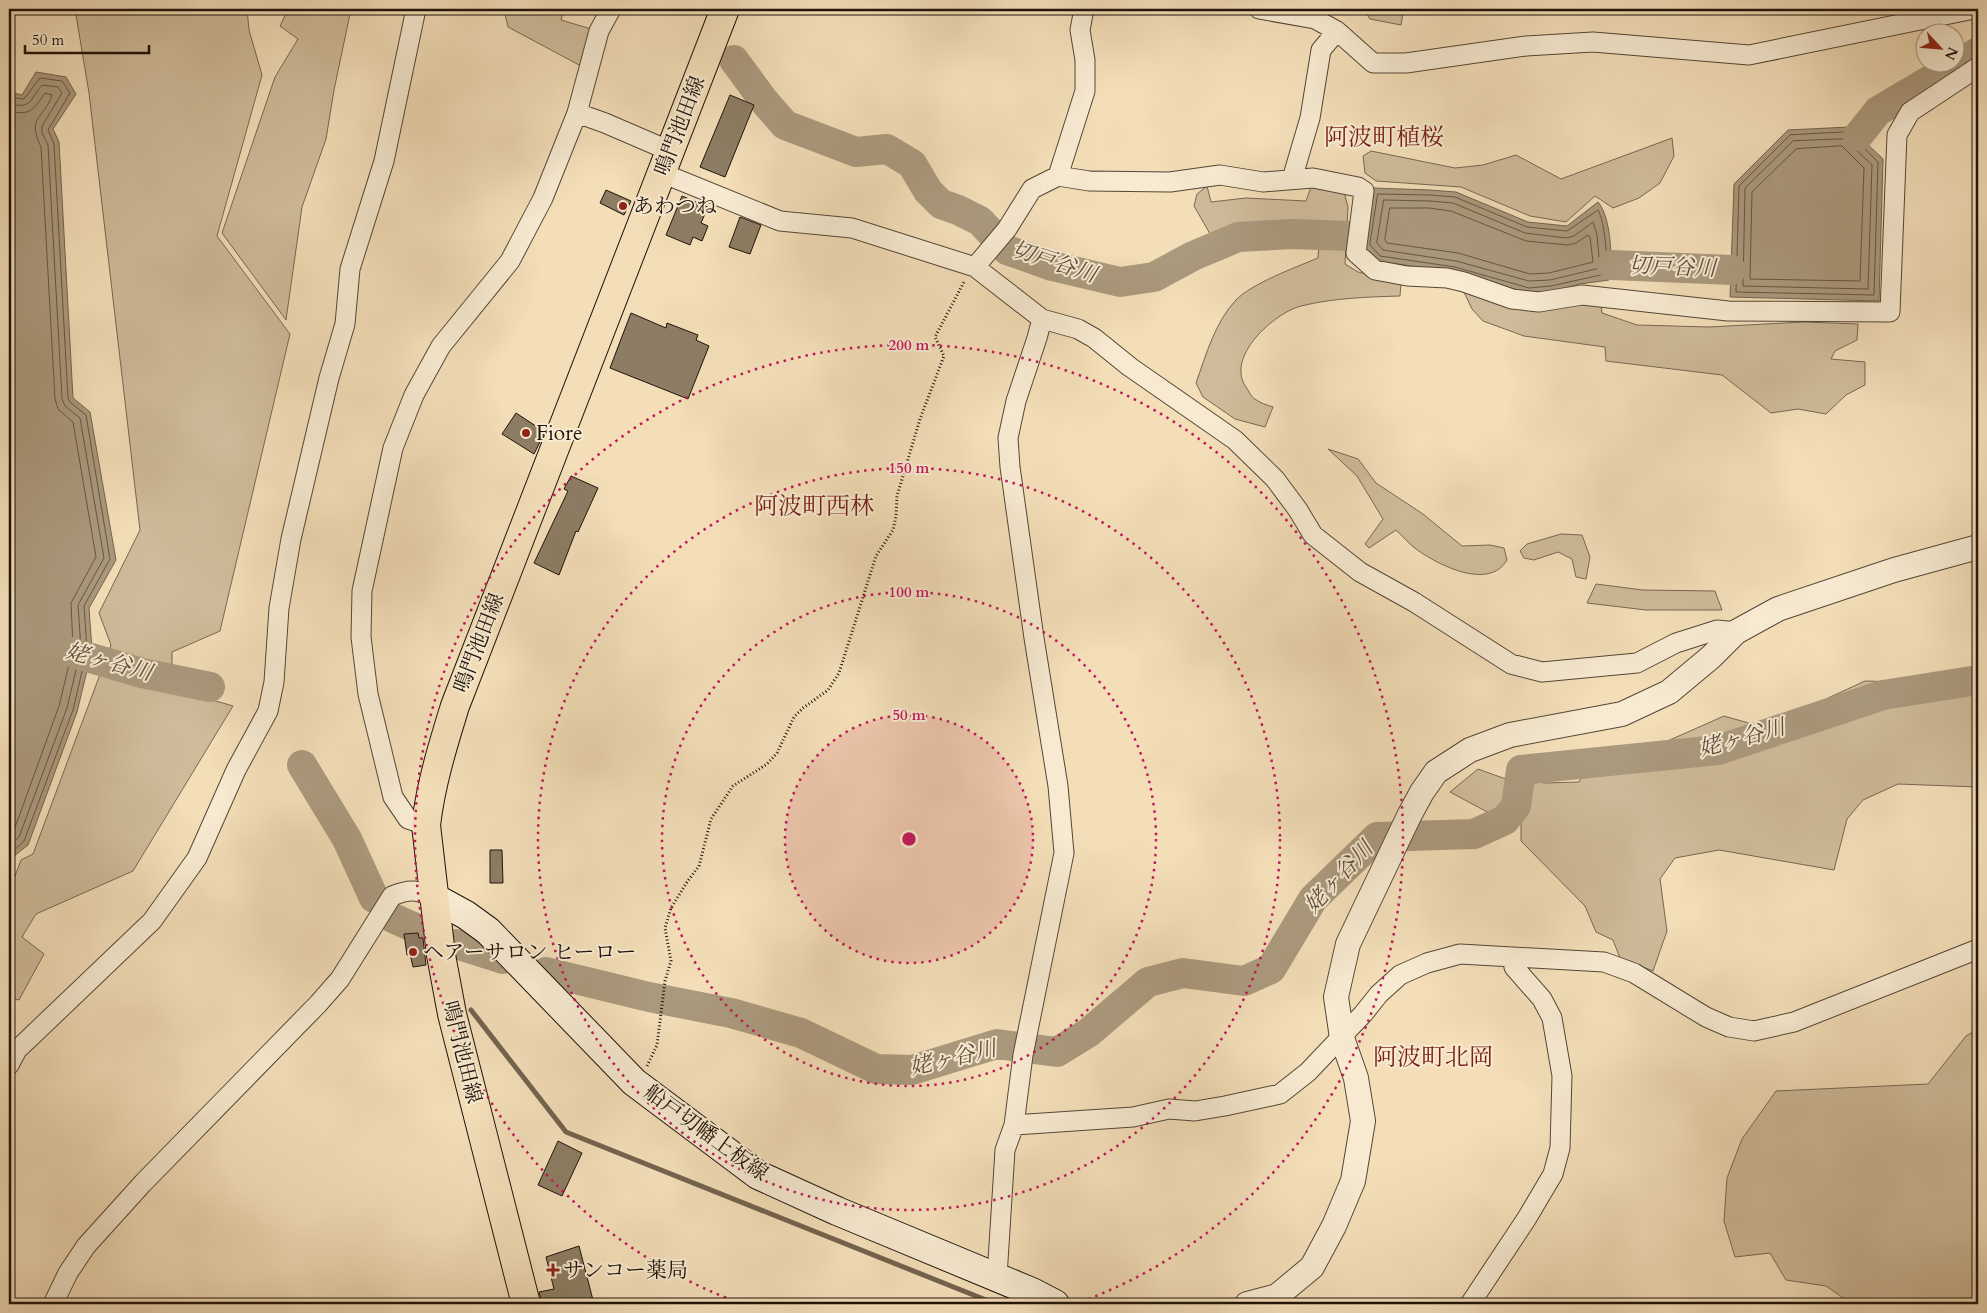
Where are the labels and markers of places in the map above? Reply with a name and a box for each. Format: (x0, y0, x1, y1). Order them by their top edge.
place label: あわつね (633, 192, 717, 221)
marker: あわつね (617, 200, 629, 212)
place label: Fiore (536, 419, 582, 448)
marker: Fiore (520, 427, 532, 439)
centre of rings (900, 830, 918, 848)
place label: ヘアーサロン ヒーロー (423, 938, 637, 967)
marker: ヘアーサロン ヒーロー (407, 946, 419, 958)
place label: サンコー薬局 (563, 1256, 688, 1285)
marker: サンコー薬局 (547, 1264, 559, 1276)

